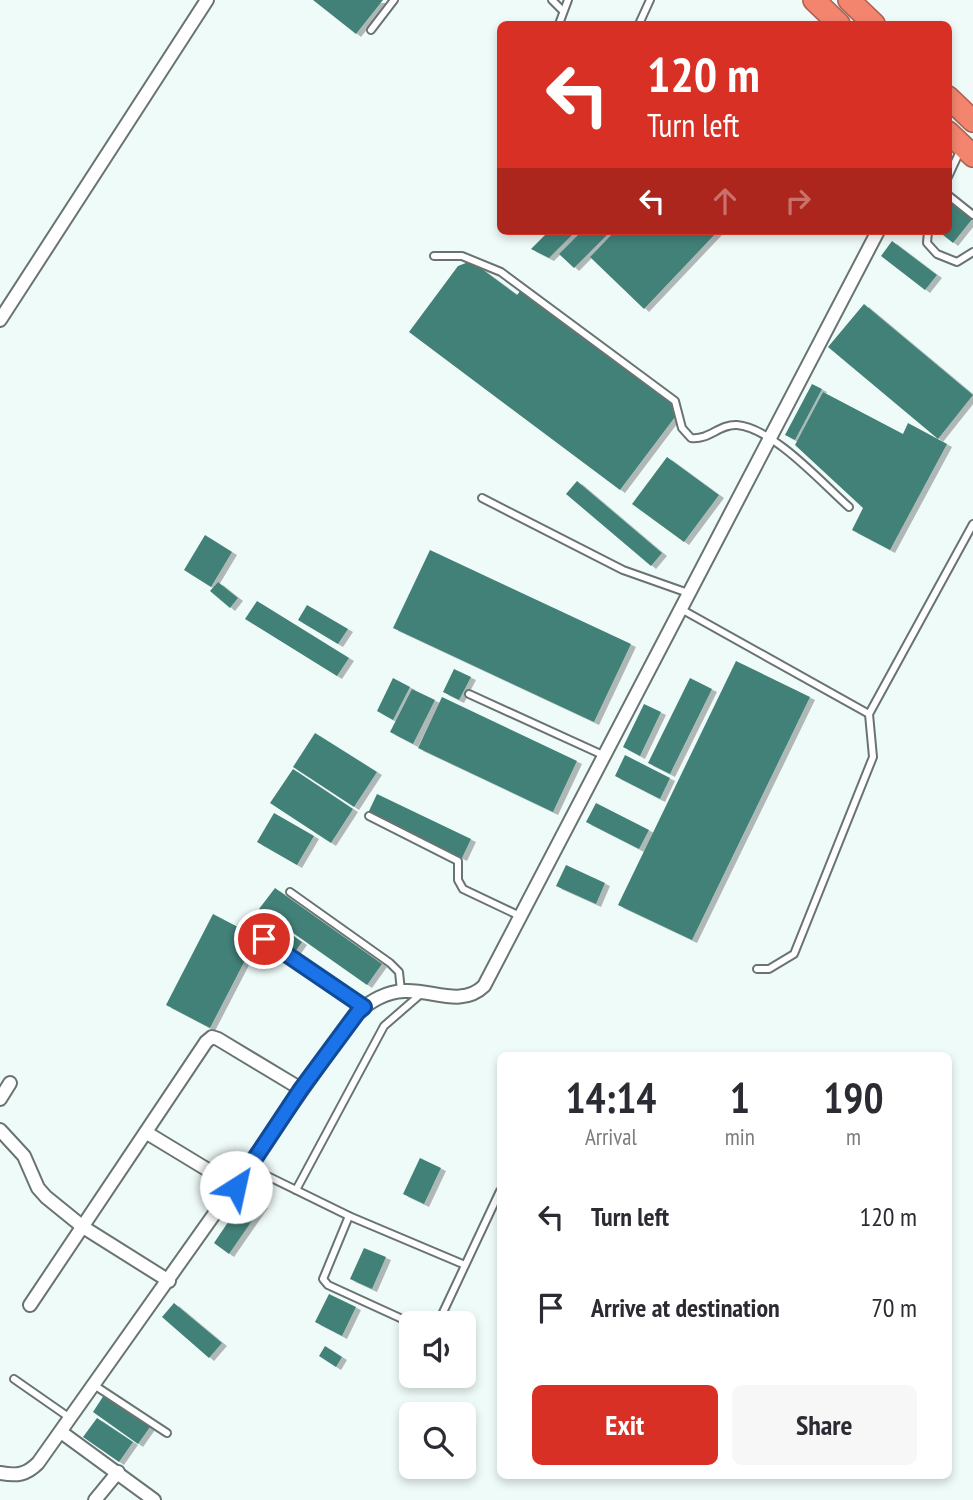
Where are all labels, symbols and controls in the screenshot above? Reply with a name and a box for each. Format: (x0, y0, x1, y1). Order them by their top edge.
text: 120 m (647, 42, 760, 106)
icon: left (532, 49, 623, 140)
text: Turn left (647, 104, 739, 146)
icon: left (633, 182, 671, 220)
icon: ahead (706, 182, 744, 220)
icon: right (779, 182, 817, 220)
pin (234, 909, 294, 969)
icon: arrive (245, 920, 283, 958)
text: 14:14 (565, 1070, 656, 1125)
text: 1 (730, 1070, 750, 1125)
text: 190 (823, 1070, 884, 1125)
text: Arrival (585, 1122, 637, 1151)
text: min (725, 1122, 755, 1151)
text: m (846, 1122, 861, 1151)
position arrow (199, 1150, 273, 1224)
icon: left (532, 1198, 570, 1236)
text: Turn left (591, 1200, 669, 1233)
text: 120 m (859, 1200, 917, 1233)
icon: arrive (532, 1289, 570, 1327)
text: Arrive at destination (591, 1291, 780, 1324)
text: 70 m (871, 1291, 917, 1324)
map controls (399, 1311, 476, 1479)
button: sound (399, 1311, 476, 1388)
button: Exit (532, 1385, 718, 1465)
button: Share (732, 1385, 917, 1465)
button: search (399, 1402, 476, 1479)

